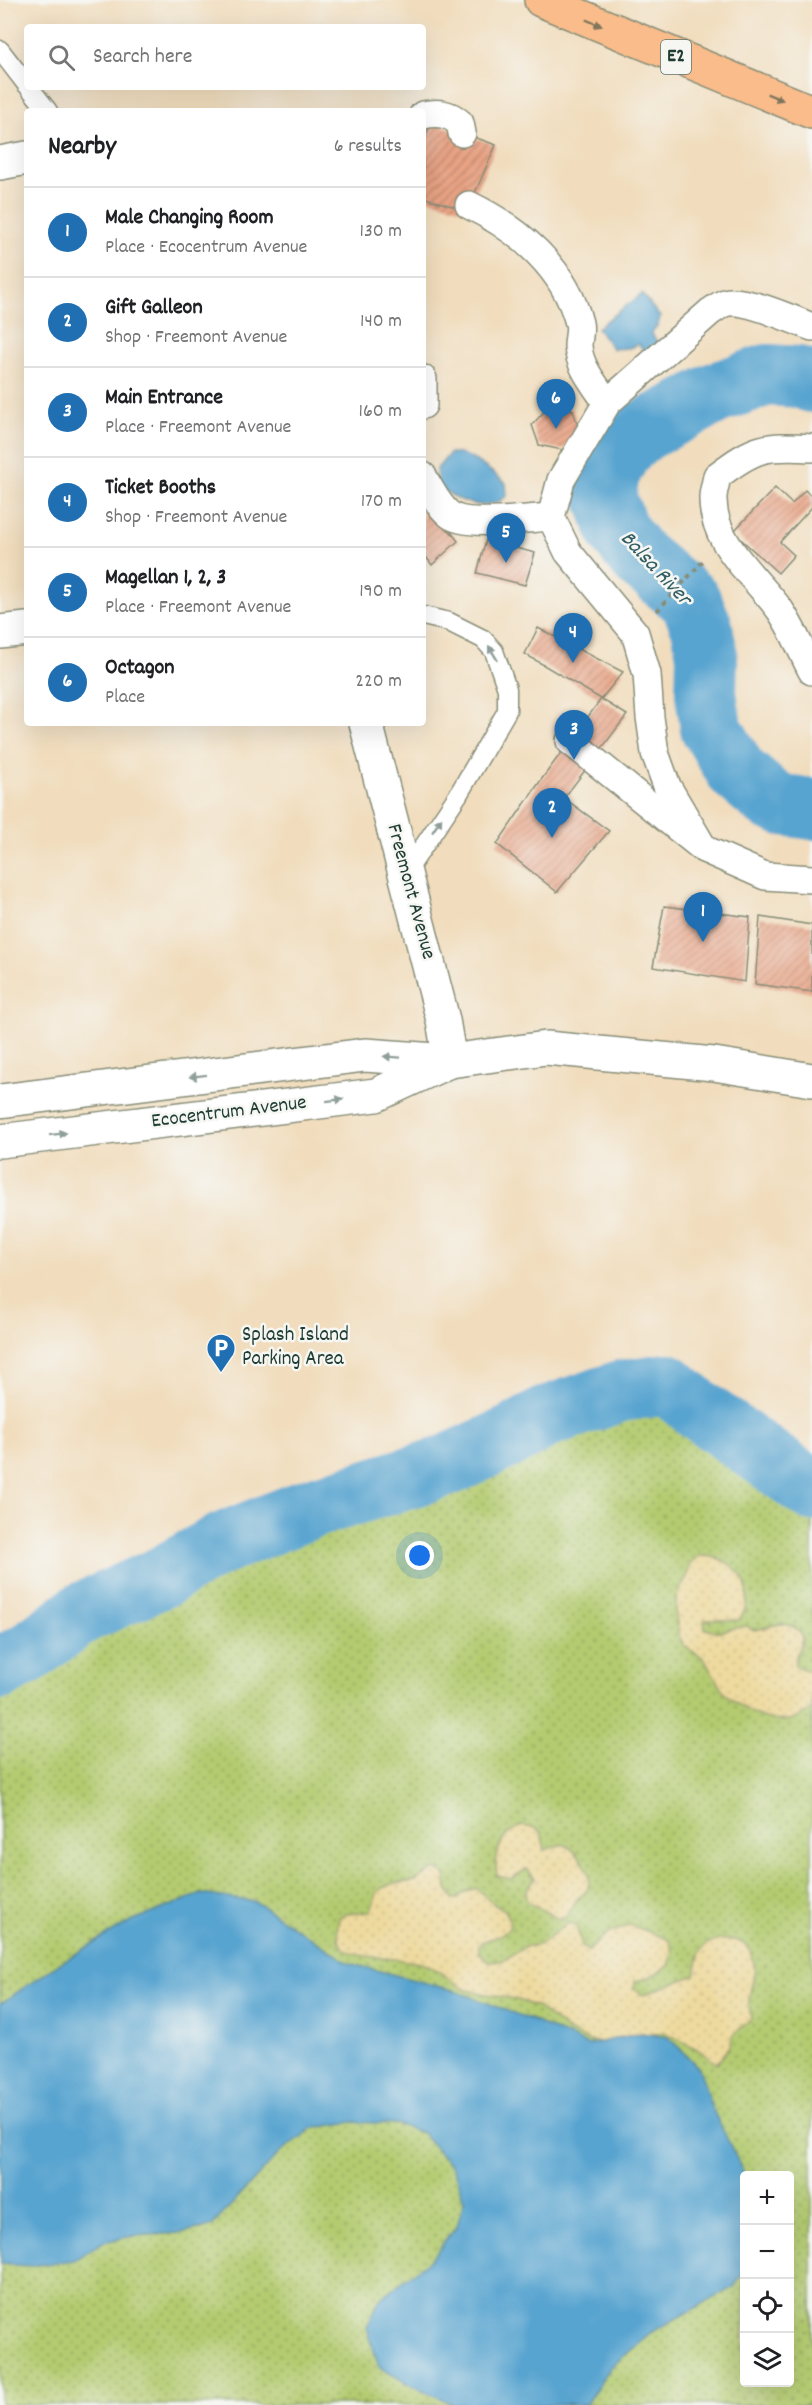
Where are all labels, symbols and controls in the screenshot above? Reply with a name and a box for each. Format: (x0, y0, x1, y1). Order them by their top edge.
one-way arrow (586, 18, 604, 28)
search box (24, 24, 426, 90)
road number: E2 (661, 40, 691, 74)
icon: search (45, 41, 78, 74)
text: Search here (93, 42, 192, 73)
one-way arrow (766, 93, 784, 102)
text: Nearby (48, 129, 116, 166)
text: 6 results (334, 133, 402, 161)
text: Male Changing Room (105, 203, 274, 234)
text: 1 (65, 218, 70, 246)
text: 130 m (360, 218, 402, 246)
text: Place · Ecocentrum Avenue (105, 234, 307, 262)
text: Gift Galleon (105, 293, 203, 324)
text: 2 (63, 308, 72, 336)
text: 140 m (360, 308, 402, 336)
text: Shop · Freemont Avenue (105, 324, 287, 352)
pin: 6 (536, 380, 576, 429)
text: Main Entrance (105, 383, 223, 414)
text: 3 (63, 398, 72, 426)
text: 160 m (359, 398, 402, 426)
text: Place · Freemont Avenue (105, 414, 291, 442)
text: Ticket Booths (105, 473, 216, 504)
text: 4 (63, 488, 72, 516)
text: 170 m (361, 488, 402, 516)
text: Shop · Freemont Avenue (105, 504, 287, 532)
pin: 5 (486, 514, 526, 563)
water label: Balsa River (612, 525, 700, 615)
text: Magellan 1, 2, 3 (105, 563, 226, 594)
text: 5 (63, 578, 72, 606)
text: 190 m (359, 578, 402, 606)
text: Place · Freemont Avenue (105, 594, 291, 622)
pin: 4 (554, 614, 592, 663)
one-way arrow (487, 645, 498, 661)
text: Octagon (105, 653, 175, 684)
text: 6 (63, 668, 72, 696)
text: 220 m (355, 668, 402, 696)
text: Place (105, 684, 145, 712)
pin: 3 (554, 710, 594, 760)
pin: 2 (532, 788, 572, 838)
one-way arrow (431, 818, 443, 834)
street label: Freemont Avenue (378, 821, 442, 963)
pin: 1 (684, 892, 722, 942)
one-way arrow (383, 1052, 402, 1061)
one-way arrow (189, 1071, 208, 1080)
street label: Ecocentrum Avenue (150, 1089, 308, 1137)
one-way arrow (326, 1096, 345, 1105)
one-way arrow (49, 1129, 68, 1139)
place label: Splash Island Parking Area (242, 1321, 349, 1375)
parking icon: Splash Island Parking Area (205, 1332, 237, 1374)
your location (405, 1541, 434, 1570)
map controls (740, 2171, 794, 2387)
button: + (740, 2171, 794, 2225)
button: − (740, 2225, 794, 2279)
button: locate (740, 2279, 794, 2333)
button: layers (740, 2333, 794, 2387)

